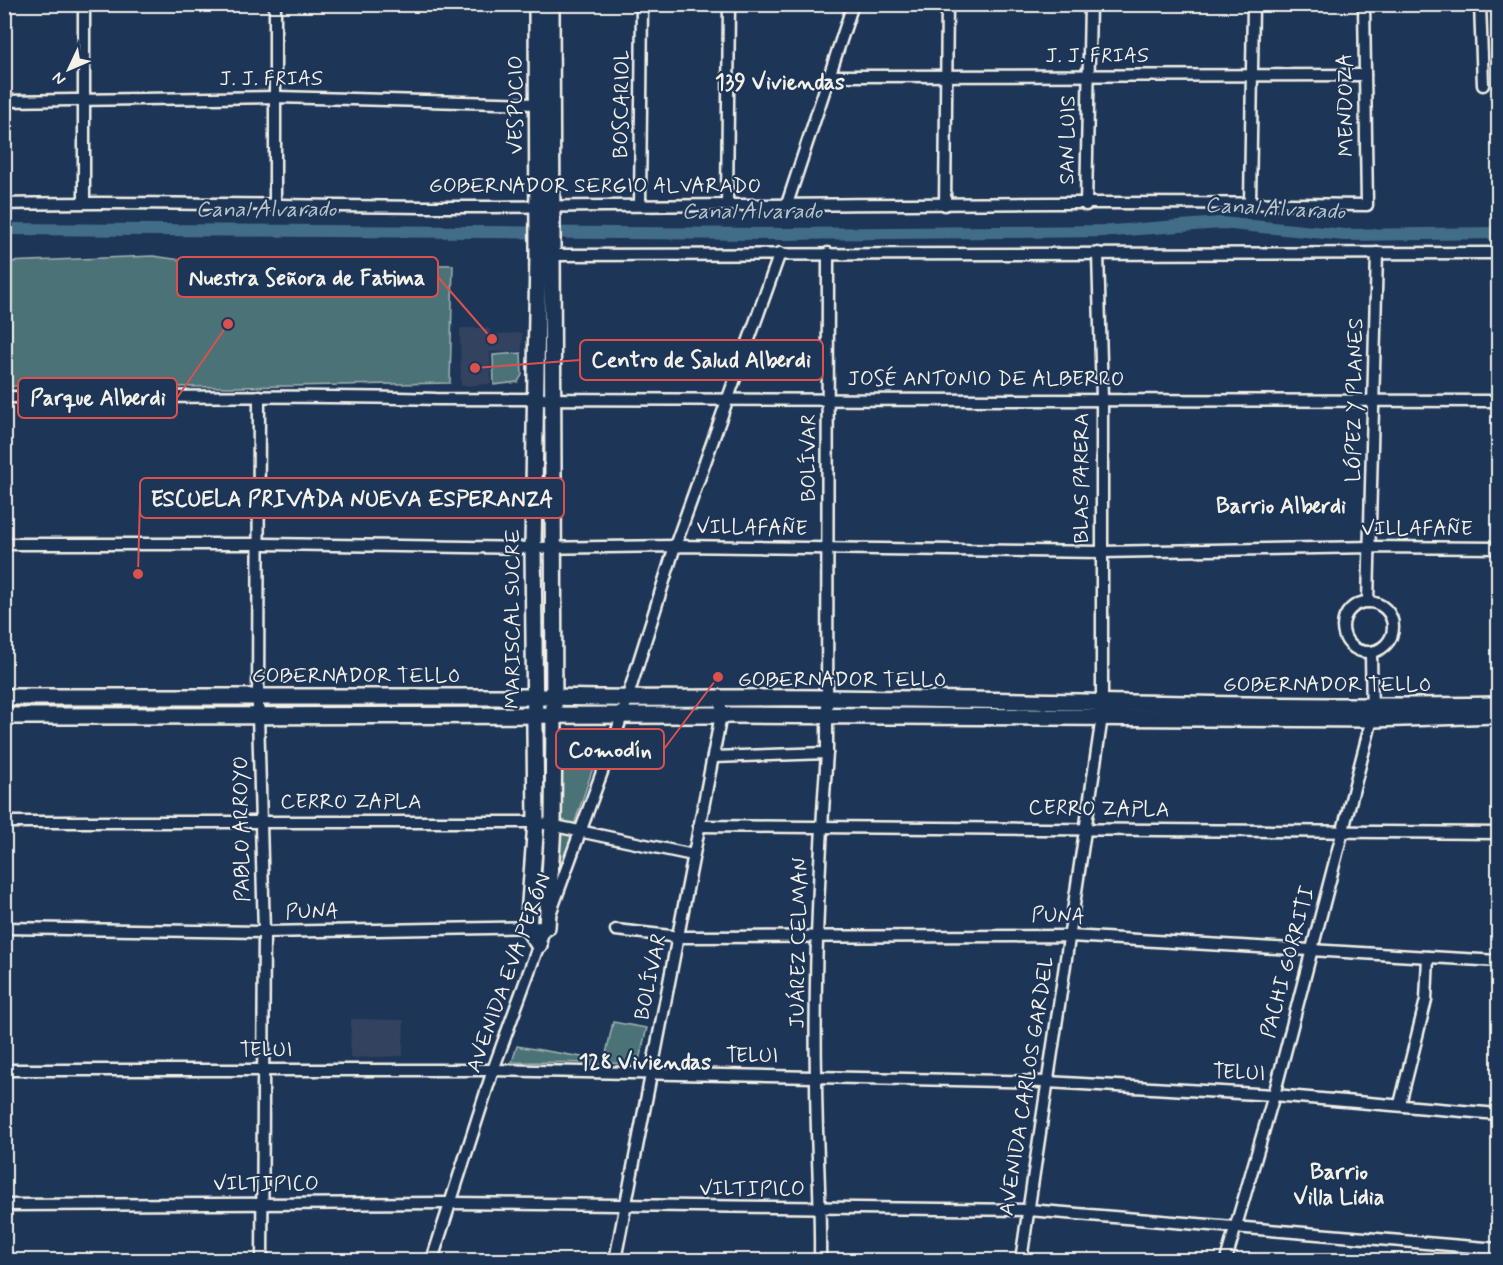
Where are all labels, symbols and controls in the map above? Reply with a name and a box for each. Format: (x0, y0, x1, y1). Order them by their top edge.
north arrow (39, 39, 99, 99)
street label: J. J. FRIAS (1045, 42, 1149, 70)
street label: BOSCARIOL (607, 49, 637, 159)
street label: MENDOZA (1331, 53, 1361, 157)
street label: VESPUCIO (502, 55, 530, 155)
street label: J. J. FRIAS (219, 65, 323, 93)
text: N (48, 67, 71, 90)
district label: 139 Viviendas (715, 69, 845, 97)
street label: SAN LUIS (1053, 95, 1083, 185)
street label: GOBERNADOR SERGIO ALVARADO (429, 172, 761, 200)
water label: Canal Alvarado (1204, 191, 1347, 227)
water label: Canal Alvarado (196, 196, 338, 224)
water label: Canal Alvarado (682, 198, 824, 226)
callout: Nuestra Señora de Fatima (177, 257, 438, 297)
text: Nuestra Señora de Fatima (189, 265, 425, 293)
street label: LÓPEZ Y PLANES (1340, 318, 1370, 482)
callout: Centro de Salud Alberdi (580, 340, 823, 380)
text: Centro de Salud Alberdi (591, 347, 811, 375)
street label: JOSÉ ANTONIO DE ALBERRO (847, 365, 1125, 393)
callout: Parque Alberdi (18, 378, 177, 418)
text: Parque Alberdi (30, 385, 166, 413)
street label: BLAS PARERA (1068, 412, 1096, 544)
street label: BOLÍVAR (795, 414, 823, 502)
callout: ESCUELA PRIVADA NUEVA ESPERANZA (140, 478, 564, 518)
text: ESCUELA PRIVADA NUEVA ESPERANZA (151, 486, 553, 514)
district label: Barrio Alberdi (1216, 493, 1346, 521)
street label: VILLAFAÑE (696, 513, 808, 543)
street label: VILLAFAÑE (1361, 515, 1473, 543)
street label: MARISCAL SUCRE (499, 529, 527, 709)
street label: GOBERNADOR TELLO (252, 662, 460, 690)
street label: GOBERNADOR TELLO (738, 666, 946, 694)
street label: GOBERNADOR TELLO (1223, 671, 1431, 699)
callout: Comodín (556, 729, 664, 769)
text: Comodín (568, 737, 652, 765)
street label: PABLO ARROYO (227, 756, 257, 902)
street label: CERRO ZAPLA (280, 788, 422, 816)
street label: CERRO ZAPLA (1028, 794, 1170, 824)
street label: JUÁREZ CELMAN (784, 857, 814, 1029)
street label: AVENIDA EVA PERÓN (460, 870, 558, 1076)
street label: PACHI GORRITI (1254, 883, 1322, 1041)
street label: PUNA (285, 898, 339, 926)
street label: PUNA (1031, 901, 1085, 931)
street label: BOLÍVAR (628, 931, 674, 1023)
street label: AVENIDA CARLOS GARDEL (993, 954, 1061, 1218)
street label: TELUI (240, 1036, 292, 1064)
street label: TELUI (725, 1042, 779, 1070)
district label: 128 Viviendas (579, 1049, 711, 1077)
street label: TELUI (1212, 1058, 1266, 1088)
district label: Barrio Villa Lidia (1293, 1159, 1385, 1212)
street label: VILTIPICO (213, 1170, 319, 1198)
street label: VILTIPICO (699, 1175, 805, 1203)

